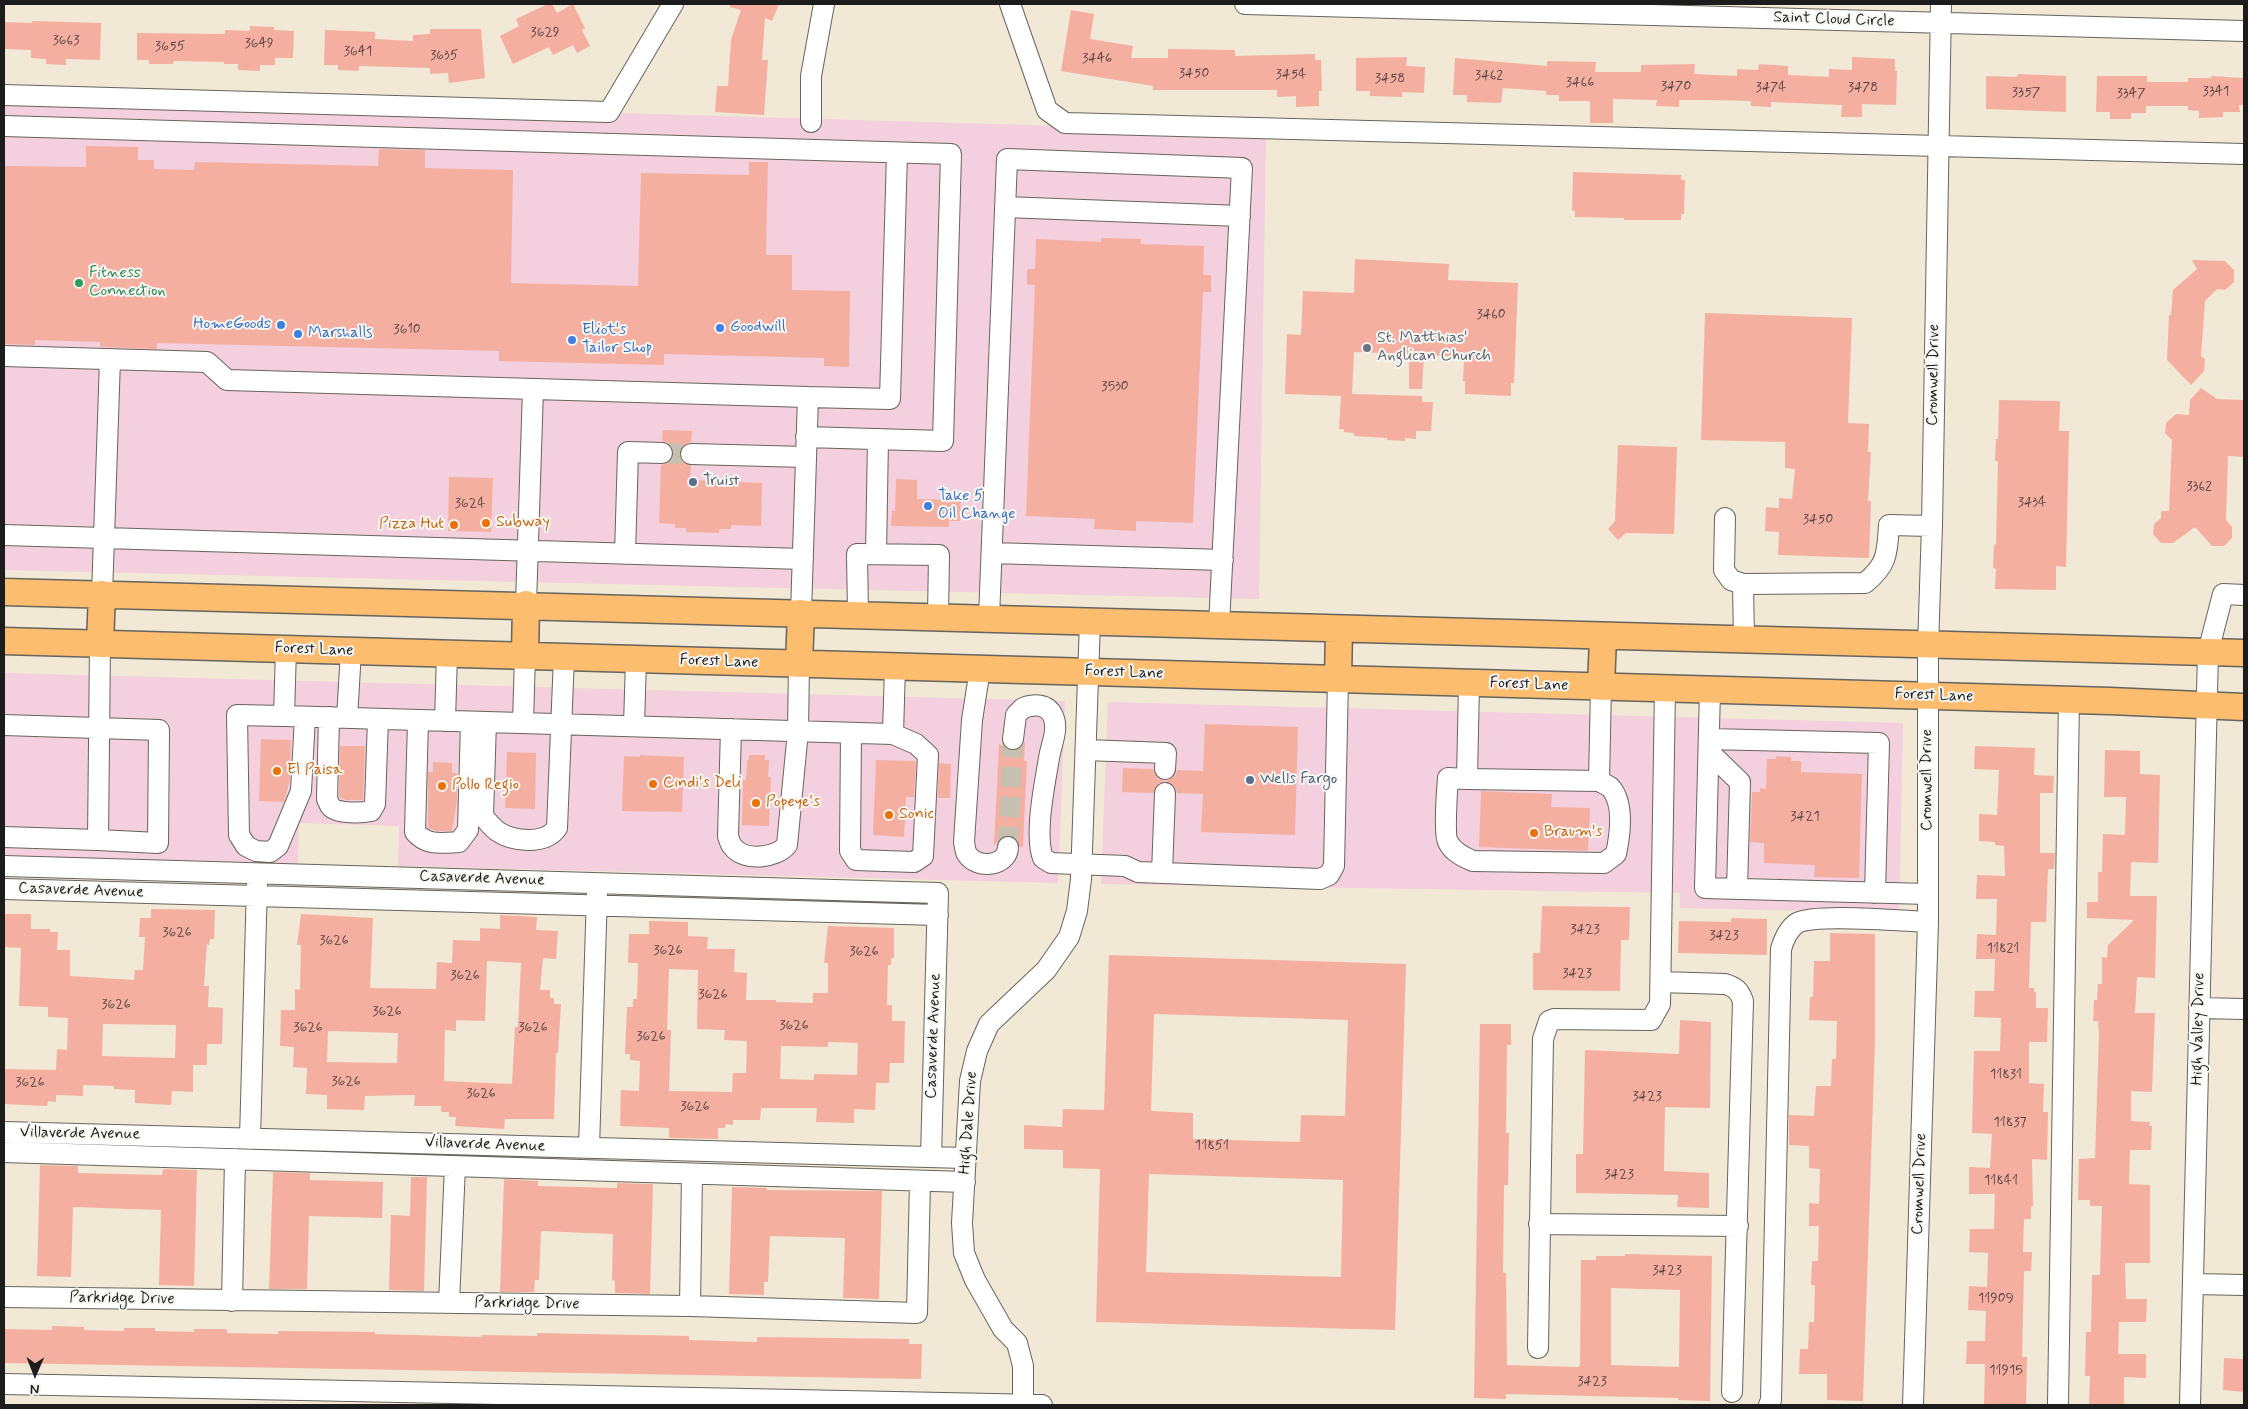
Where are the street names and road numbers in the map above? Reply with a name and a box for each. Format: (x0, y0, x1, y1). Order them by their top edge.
street label: Saint Cloud Circle (1773, 8, 1895, 32)
street label: Cromwell Drive (1924, 324, 1944, 426)
street label: Forest Lane (274, 639, 354, 661)
street label: Forest Lane (679, 651, 759, 673)
street label: Forest Lane (1084, 662, 1164, 684)
street label: Forest Lane (1489, 674, 1569, 696)
street label: Forest Lane (1894, 685, 1974, 707)
street label: Cromwell Drive (1918, 729, 1938, 831)
street label: Casaverde Avenue (419, 867, 545, 891)
street label: Casaverde Avenue (18, 879, 144, 903)
street label: High Valley Drive (2188, 972, 2210, 1086)
street label: Casaverde Avenue (922, 973, 946, 1099)
street label: High Dale Drive (956, 1071, 982, 1175)
street label: Villaverde Avenue (20, 1123, 140, 1145)
street label: Villaverde Avenue (424, 1133, 546, 1157)
street label: Cromwell Drive (1909, 1133, 1931, 1235)
street label: Parkridge Drive (69, 1288, 175, 1310)
street label: Parkridge Drive (474, 1293, 580, 1315)

